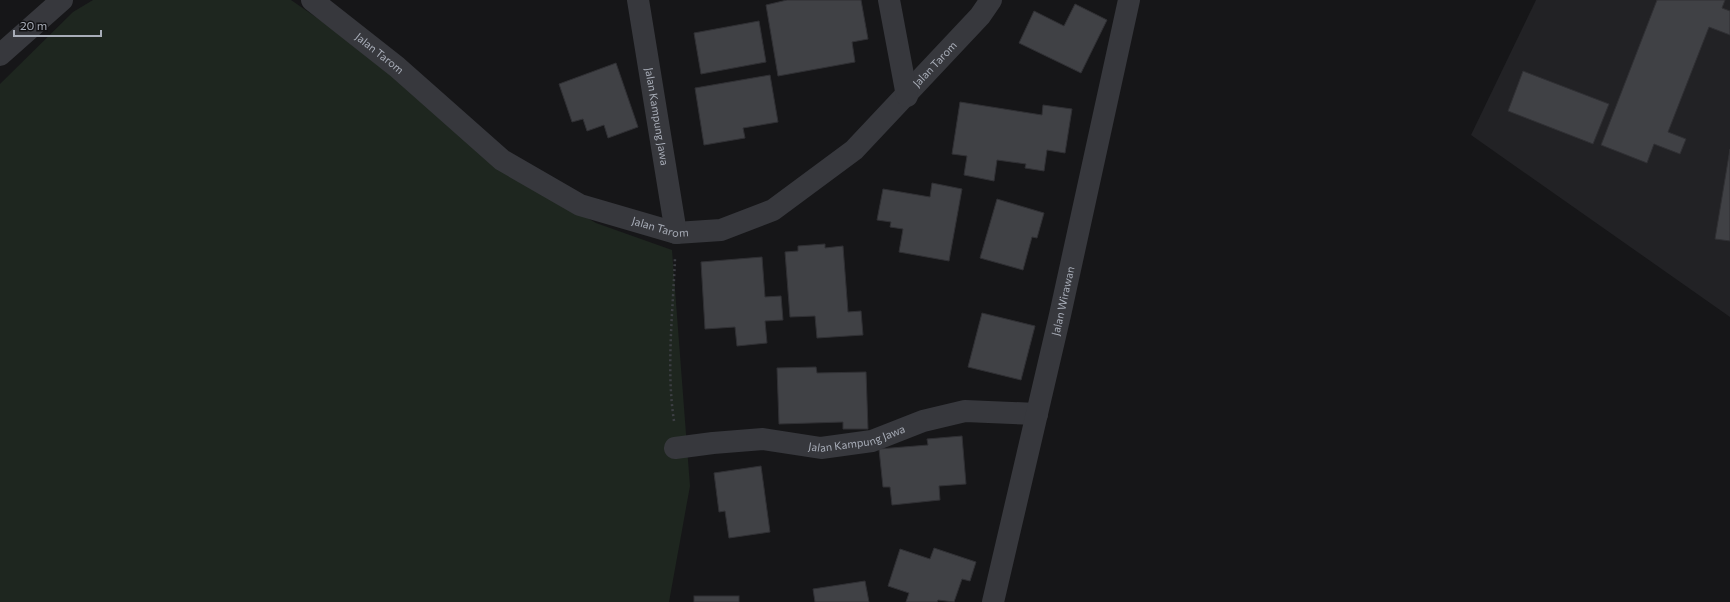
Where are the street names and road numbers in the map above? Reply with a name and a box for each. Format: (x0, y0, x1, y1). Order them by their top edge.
street label: Jalan Tarom (352, 30, 407, 76)
street label: Jalan Tarom (910, 38, 959, 90)
street label: Jalan Kampung Jawa (642, 66, 672, 166)
street label: Jalan Tarom (630, 213, 689, 240)
street label: Jalan Wirawan (1048, 265, 1076, 337)
street label: Jalan Kampung Jawa (807, 422, 907, 454)

